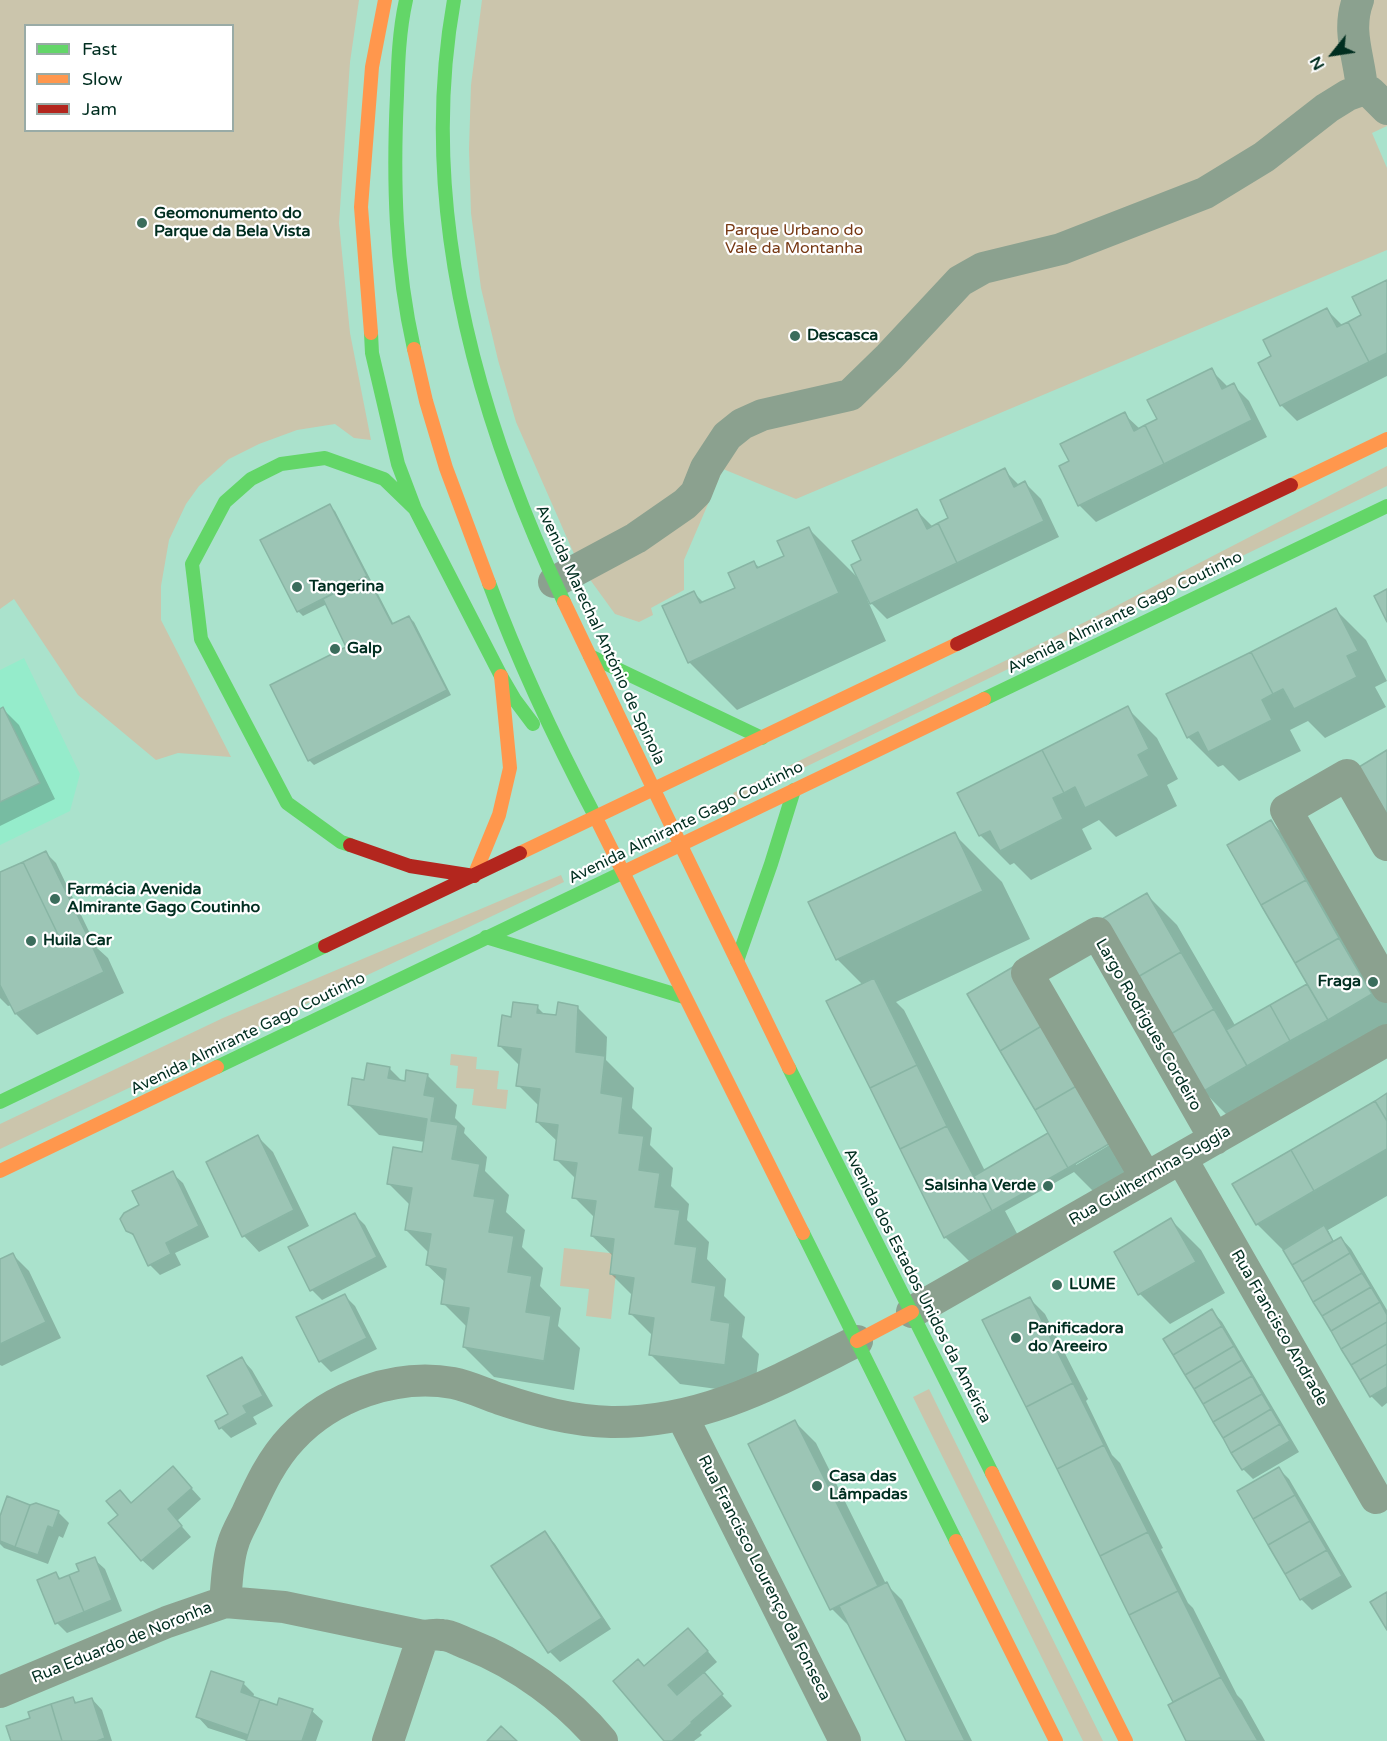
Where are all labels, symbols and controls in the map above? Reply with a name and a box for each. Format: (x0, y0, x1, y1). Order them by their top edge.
legend (24, 24, 234, 132)
north arrow (1303, 24, 1363, 84)
text: Fast (82, 38, 117, 60)
text: N (1306, 52, 1329, 74)
text: Slow (82, 68, 123, 90)
text: Jam (82, 98, 117, 120)
place label: Geomonumento do Parque da Bela Vista (154, 204, 310, 242)
marker: Geomonumento do Parque da Bela Vista (135, 216, 149, 230)
park label: Parque Urbano do Vale da Montanha (725, 221, 863, 259)
place label: Descasca (807, 326, 878, 346)
marker: Descasca (788, 329, 802, 343)
street label: Avenida Marechal António de Spínola (531, 502, 669, 768)
street label: Avenida Almirante Gago Coutinho (1004, 548, 1246, 678)
place label: Tangerina (309, 577, 384, 597)
marker: Tangerina (290, 580, 304, 594)
place label: Galp (347, 639, 382, 659)
marker: Galp (328, 642, 342, 656)
street label: Avenida Almirante Gago Coutinho (565, 758, 807, 888)
place label: Farmácia Avenida Almirante Gago Coutinho (67, 880, 260, 918)
marker: Farmácia Avenida Almirante Gago Coutinho (48, 892, 62, 906)
place label: Huila Car (43, 931, 112, 951)
marker: Huila Car (24, 934, 38, 948)
street label: Largo Rodrigues Cordeiro (1091, 936, 1205, 1114)
street label: Avenida Almirante Gago Coutinho (127, 969, 369, 1099)
place label: Fraga (1317, 972, 1361, 992)
marker: Fraga (1366, 975, 1380, 989)
street label: Rua Guilhermina Suggia (1066, 1122, 1234, 1230)
street label: Avenida dos Estados Unidos da América (839, 1145, 995, 1427)
place label: Salsinha Verde (925, 1176, 1036, 1196)
marker: Salsinha Verde (1041, 1179, 1055, 1193)
street label: Rua Francisco Andrade (1226, 1247, 1332, 1409)
place label: LUME (1069, 1275, 1116, 1295)
marker: LUME (1050, 1278, 1064, 1292)
place label: Panificadora do Areeiro (1028, 1319, 1124, 1357)
marker: Panificadora do Areeiro (1009, 1331, 1023, 1345)
street label: Rua Francisco Lourenço da Fonseca (694, 1452, 834, 1704)
place label: Casa das Lâmpadas (829, 1467, 908, 1505)
marker: Casa das Lâmpadas (810, 1479, 824, 1493)
street label: Rua Eduardo de Noronha (29, 1598, 215, 1688)

